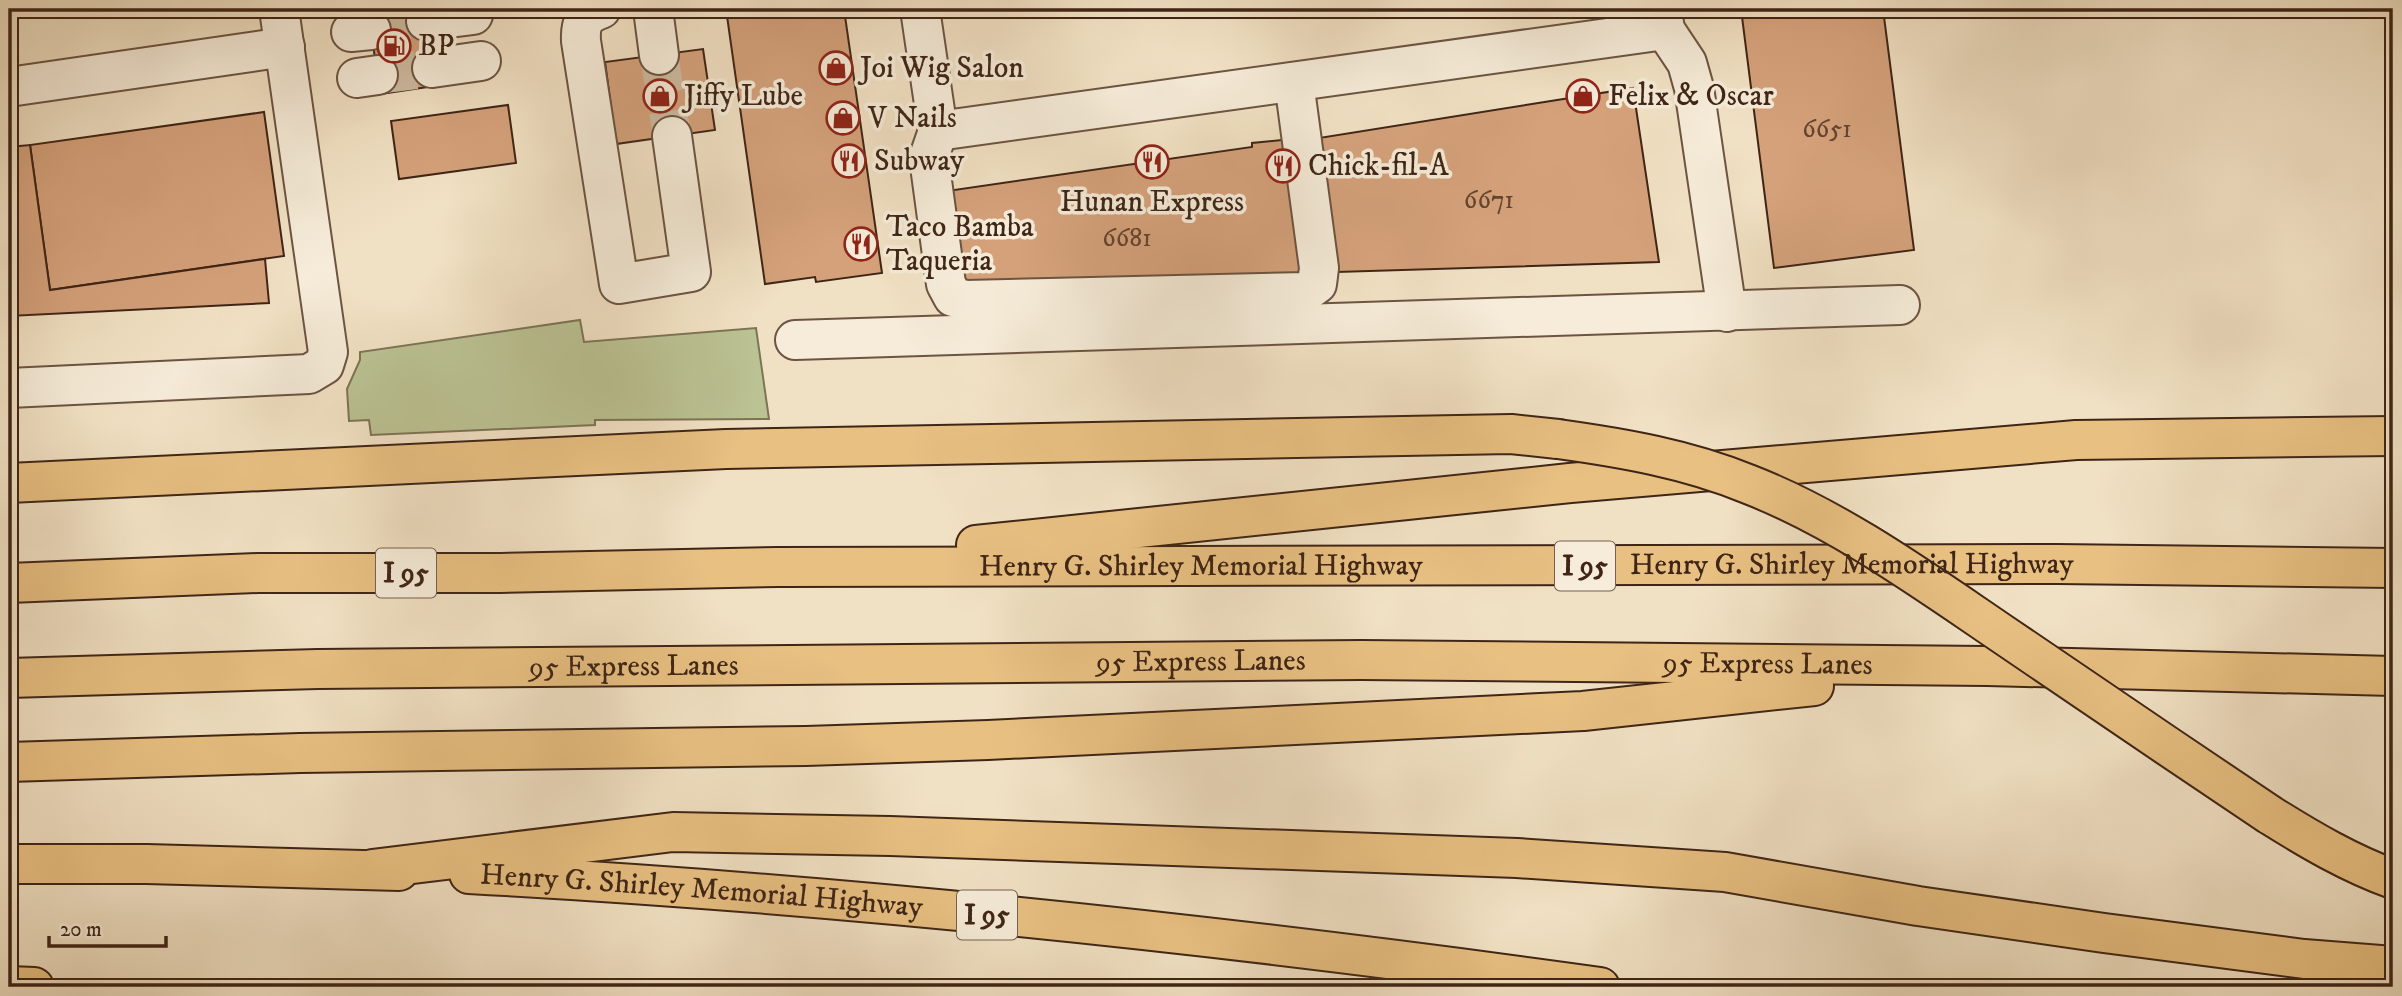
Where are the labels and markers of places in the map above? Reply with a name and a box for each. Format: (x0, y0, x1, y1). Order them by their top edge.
fuel station icon: BP (375, 27, 413, 65)
place label: BP (418, 28, 454, 65)
shop icon: Joi Wig Salon (817, 49, 855, 87)
place label: Joi Wig Salon (857, 50, 1024, 87)
shop icon: Jiffy Lube (641, 77, 679, 115)
shop icon: Felix & Oscar (1564, 77, 1602, 115)
place label: Jiffy Lube (681, 78, 803, 115)
place label: Felix & Oscar (1608, 78, 1774, 115)
shop icon: V Nails (824, 99, 862, 137)
place label: V Nails (867, 100, 957, 137)
restaurant icon: Subway (830, 142, 868, 180)
place label: Subway (874, 143, 965, 180)
restaurant icon: Hunan Express (1133, 143, 1171, 181)
restaurant icon: Chick-fil-A (1264, 147, 1302, 185)
place label: Chick-fil-A (1308, 148, 1449, 185)
place label: Hunan Express (1060, 184, 1244, 221)
place label: Taco Bamba Taqueria (886, 209, 1034, 280)
restaurant icon: Taco Bamba Taqueria (842, 225, 880, 263)

